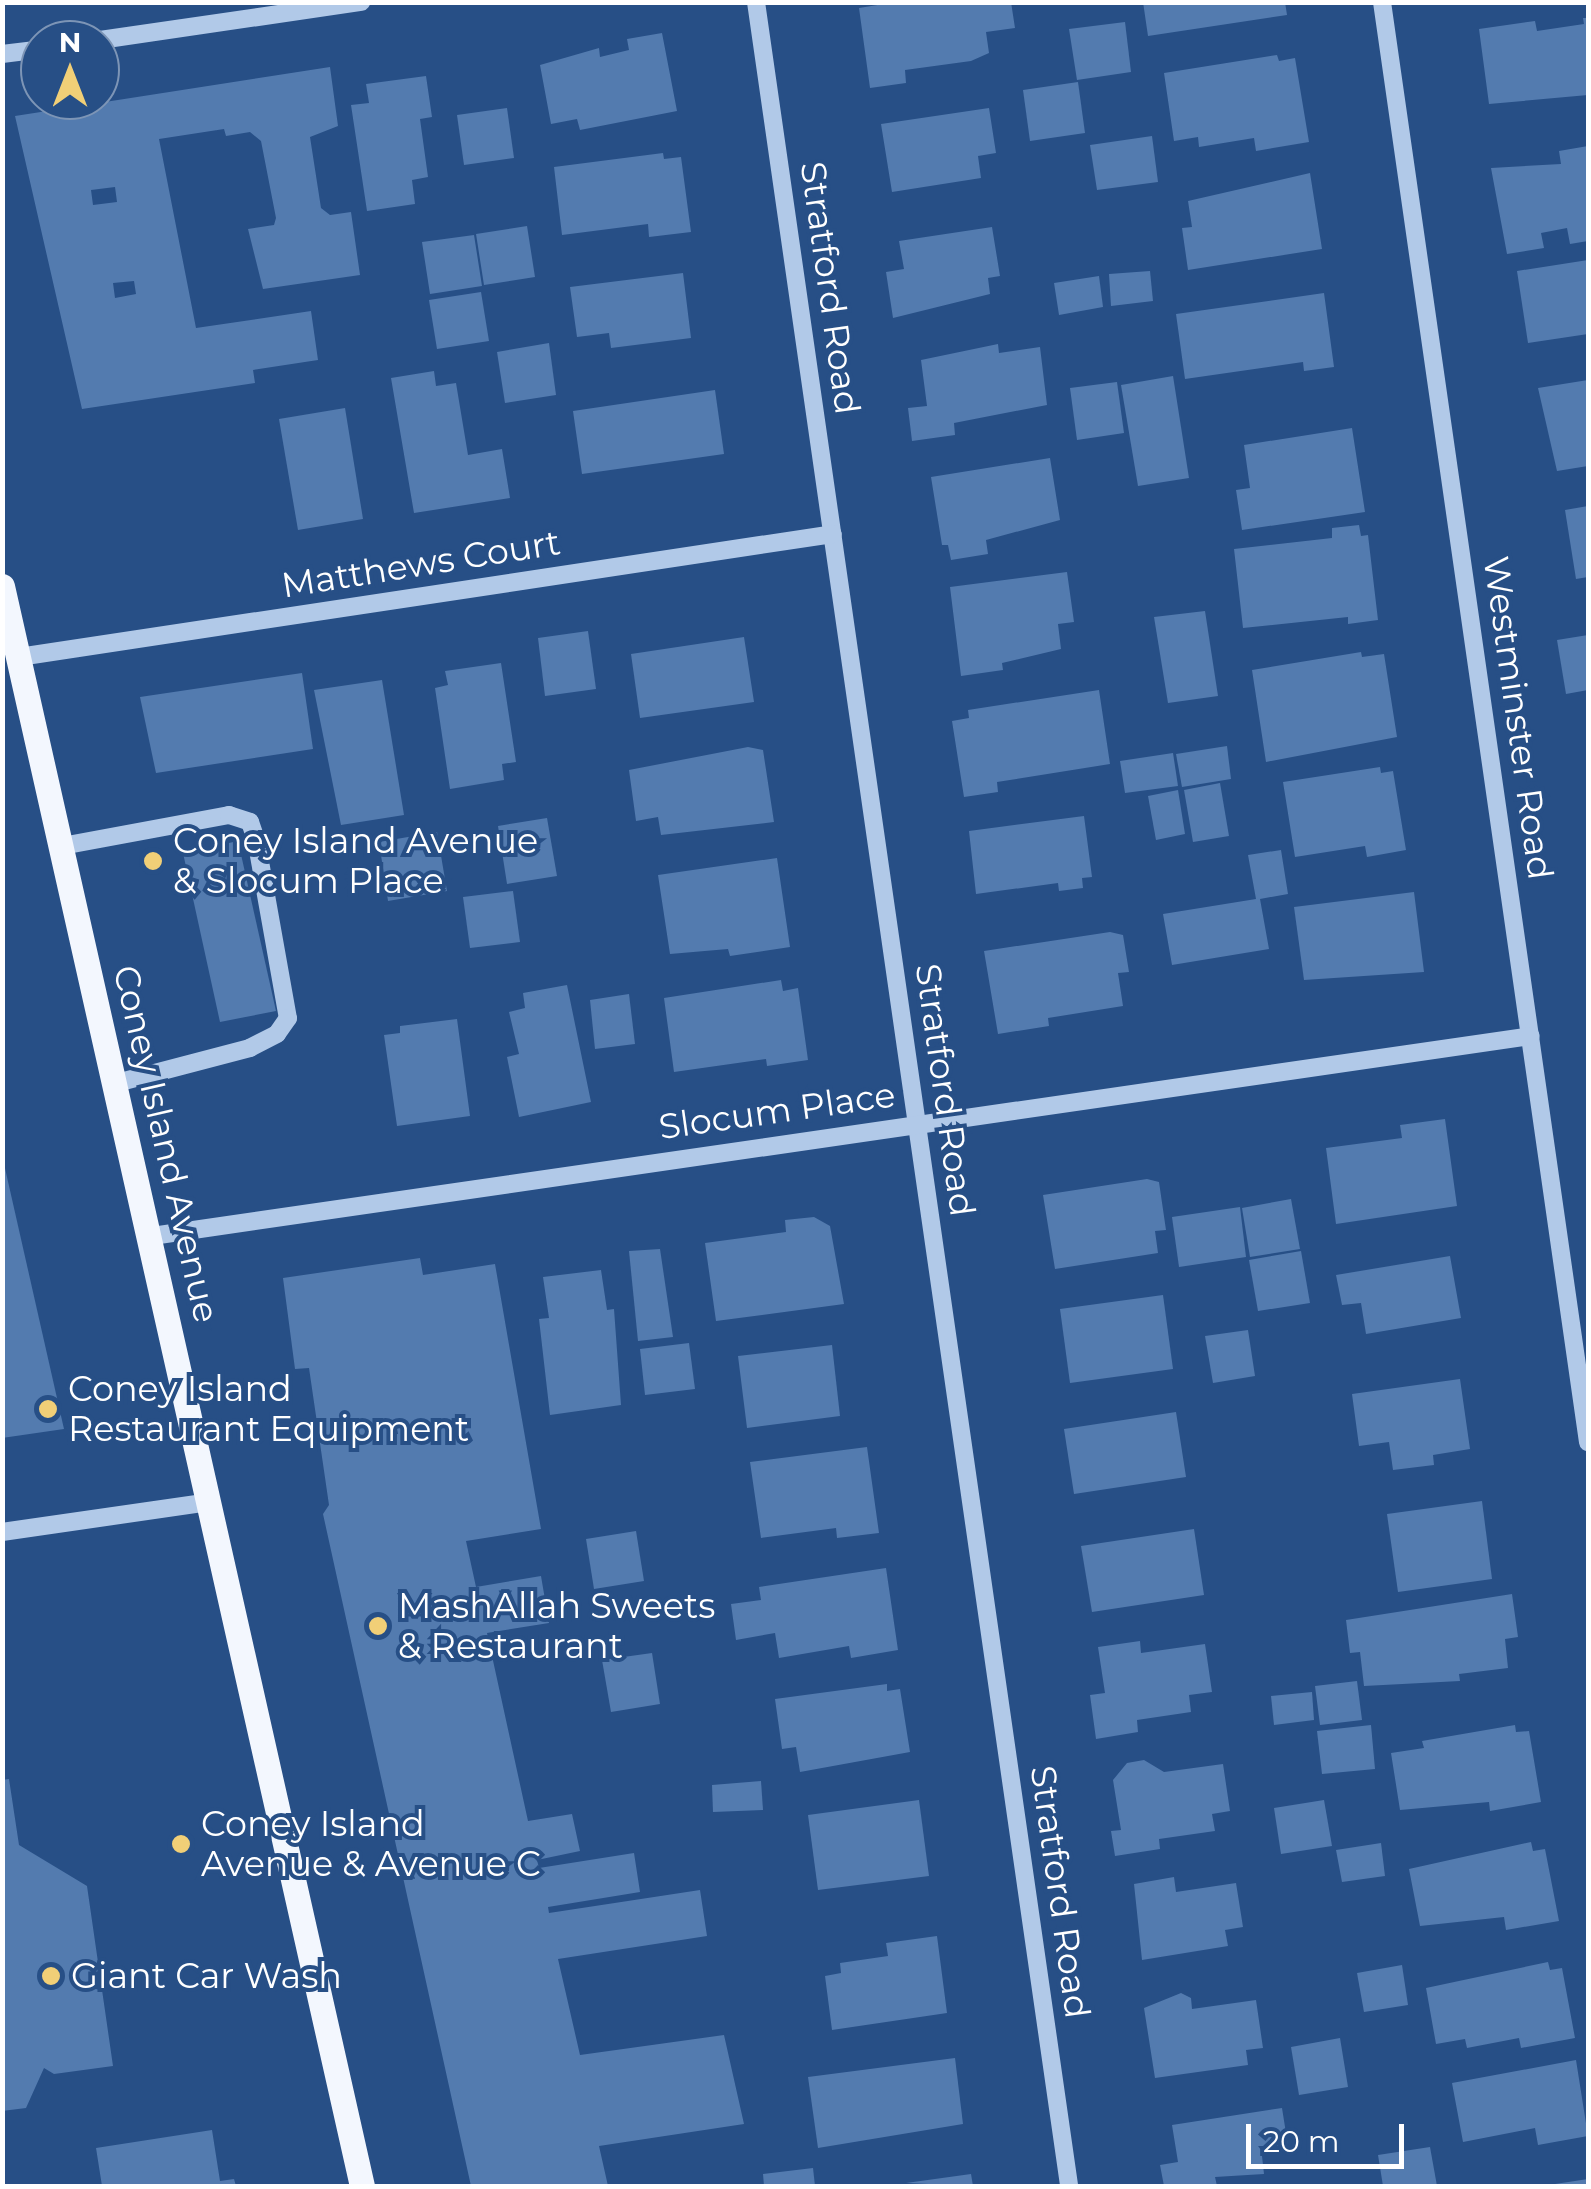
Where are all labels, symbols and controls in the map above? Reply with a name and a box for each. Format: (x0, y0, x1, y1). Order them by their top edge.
north arrow (20, 20, 120, 120)
text: N (59, 25, 81, 59)
street label: Stratford Road (791, 159, 869, 417)
street label: Matthews Court (279, 521, 563, 607)
street label: Westminster Road (1475, 554, 1561, 882)
place label: Coney Island Avenue & Slocum Place (173, 820, 538, 902)
marker: Coney Island Avenue & Slocum Place (142, 850, 164, 872)
street label: Coney Island Avenue (104, 961, 228, 1327)
street label: Stratford Road (906, 961, 984, 1219)
street label: Slocum Place (656, 1074, 898, 1148)
place label: Coney Island Restaurant Equipment (68, 1368, 469, 1450)
marker: Coney Island Restaurant Equipment (37, 1398, 59, 1420)
place label: MashAllah Sweets & Restaurant (398, 1585, 715, 1667)
marker: MashAllah Sweets & Restaurant (367, 1615, 389, 1637)
street label: Stratford Road (1021, 1763, 1099, 2021)
place label: Coney Island Avenue & Avenue C (201, 1803, 541, 1885)
marker: Coney Island Avenue & Avenue C (170, 1833, 192, 1855)
place label: Giant Car Wash (71, 1955, 342, 1997)
marker: Giant Car Wash (40, 1965, 62, 1987)
scale bar (1251, 2104, 1408, 2166)
text: 20 m (1263, 2123, 1340, 2160)

